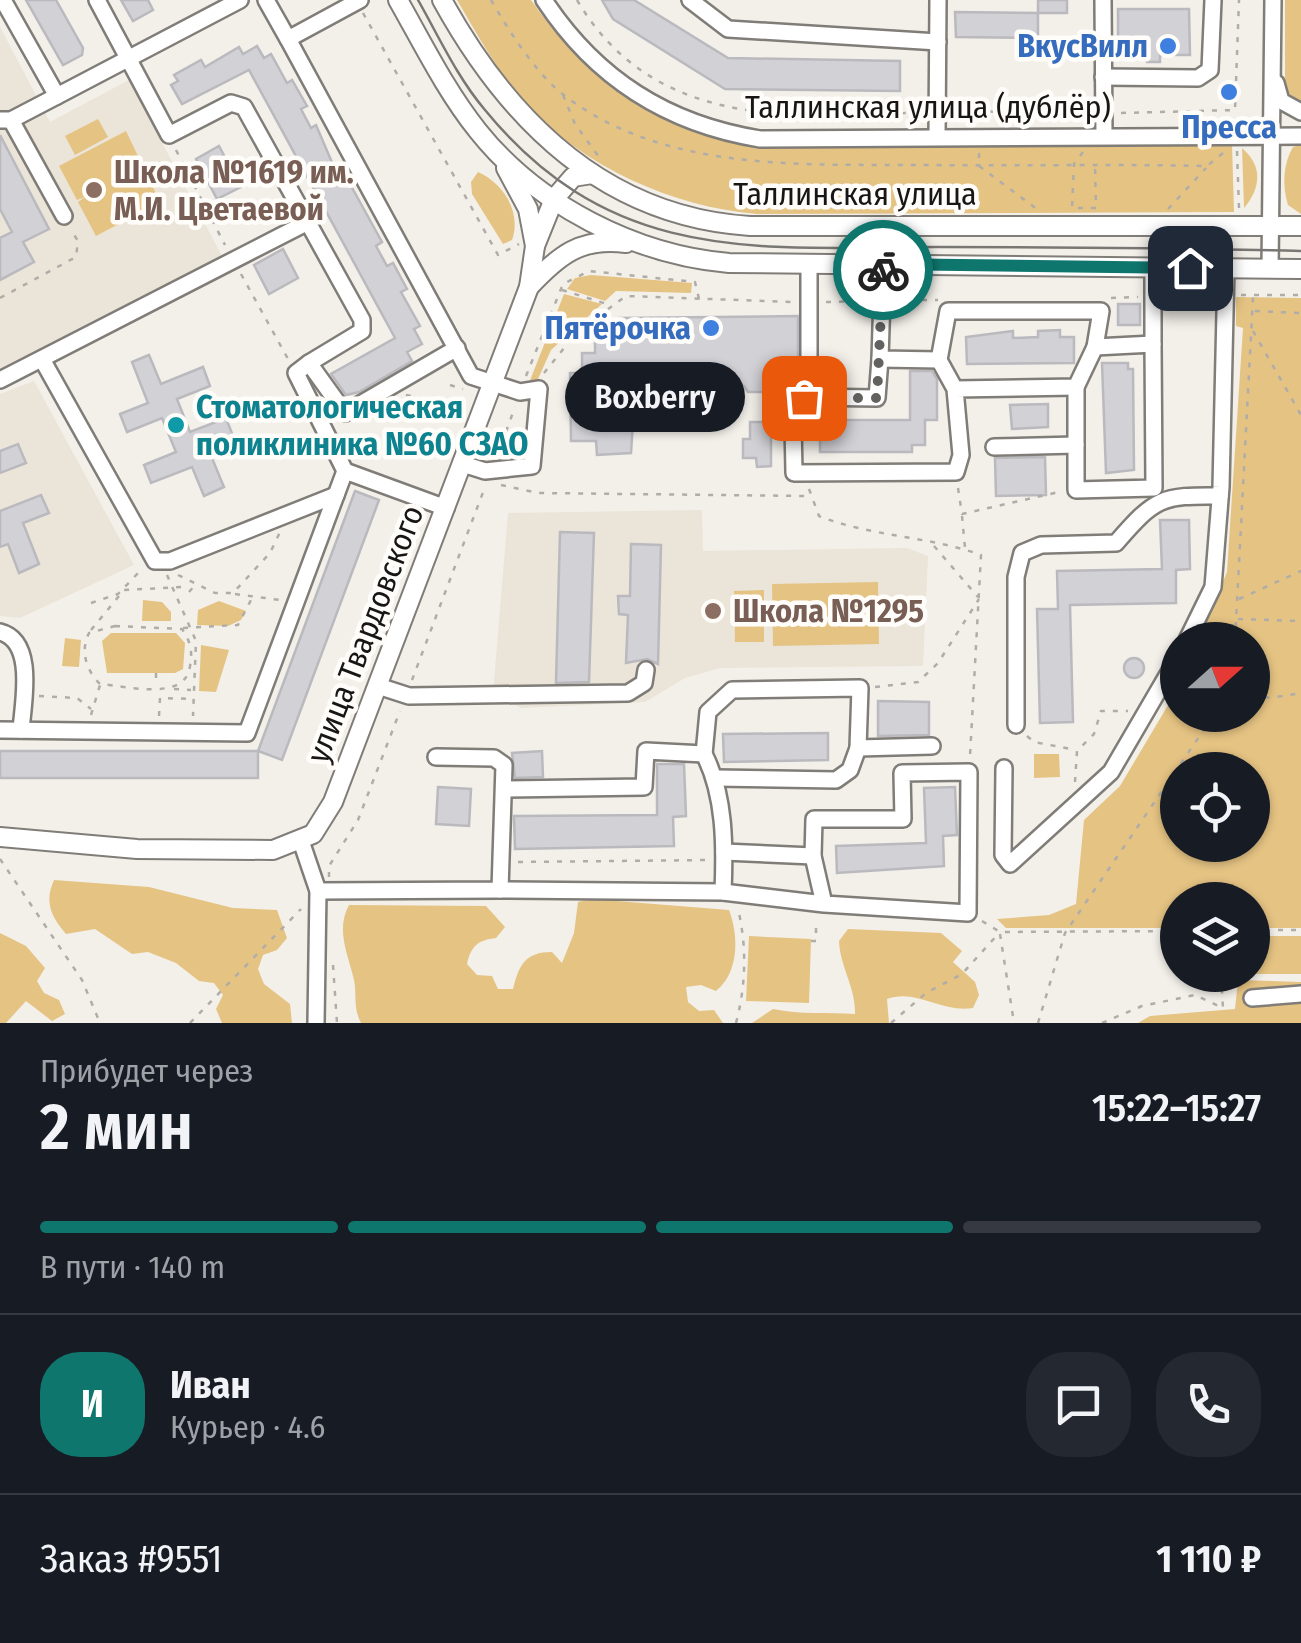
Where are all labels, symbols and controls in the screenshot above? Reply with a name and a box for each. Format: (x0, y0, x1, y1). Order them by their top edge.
place label: ВкусВилл (1017, 27, 1148, 65)
marker: ВкусВилл (1157, 35, 1179, 57)
marker: Пресса (1218, 81, 1240, 103)
street label: Таллинская улица (дублёр) (745, 88, 1111, 126)
place label: Пресса (1181, 108, 1277, 146)
place label: Школа №1619 им. М.И. Цветаевой (114, 153, 354, 228)
street label: Таллинская улица (733, 175, 977, 213)
marker: Школа №1619 им. М.И. Цветаевой (83, 179, 105, 201)
courier (833, 220, 933, 320)
pin (1148, 226, 1233, 311)
icon: home (1163, 241, 1218, 296)
icon: bike (856, 243, 911, 298)
place label: Пятёрочка (545, 309, 691, 347)
marker: Пятёрочка (700, 317, 722, 339)
pin (762, 356, 847, 441)
callout: Boxberry (564, 363, 744, 433)
icon: bag (777, 371, 832, 426)
text: Boxberry (595, 378, 715, 416)
place label: Стоматологическая поликлиника №60 СЗАО (196, 388, 528, 463)
marker: Стоматологическая поликлиника №60 СЗАО (165, 414, 187, 436)
street label: улица Твардовского (298, 500, 432, 768)
place label: Школа №1295 (733, 592, 924, 630)
marker: Школа №1295 (702, 600, 724, 622)
north arrow (1160, 622, 1270, 732)
map controls (1160, 622, 1270, 992)
button: locate (1160, 752, 1270, 862)
button: layers (1160, 882, 1270, 992)
text: Прибудет через (40, 1052, 253, 1090)
text: 15:22–15:27 (1092, 1085, 1261, 1131)
text: 2 мин (40, 1088, 193, 1166)
text: В пути · 140 m (40, 1248, 225, 1286)
button: chat (1026, 1352, 1131, 1457)
button: phone (1156, 1352, 1261, 1457)
text: Иван (170, 1362, 251, 1408)
text: И (81, 1381, 104, 1427)
text: Курьер · 4.6 (170, 1408, 325, 1446)
text: Заказ #9551 (40, 1536, 222, 1582)
text: 1 110 ₽ (1156, 1536, 1261, 1582)

